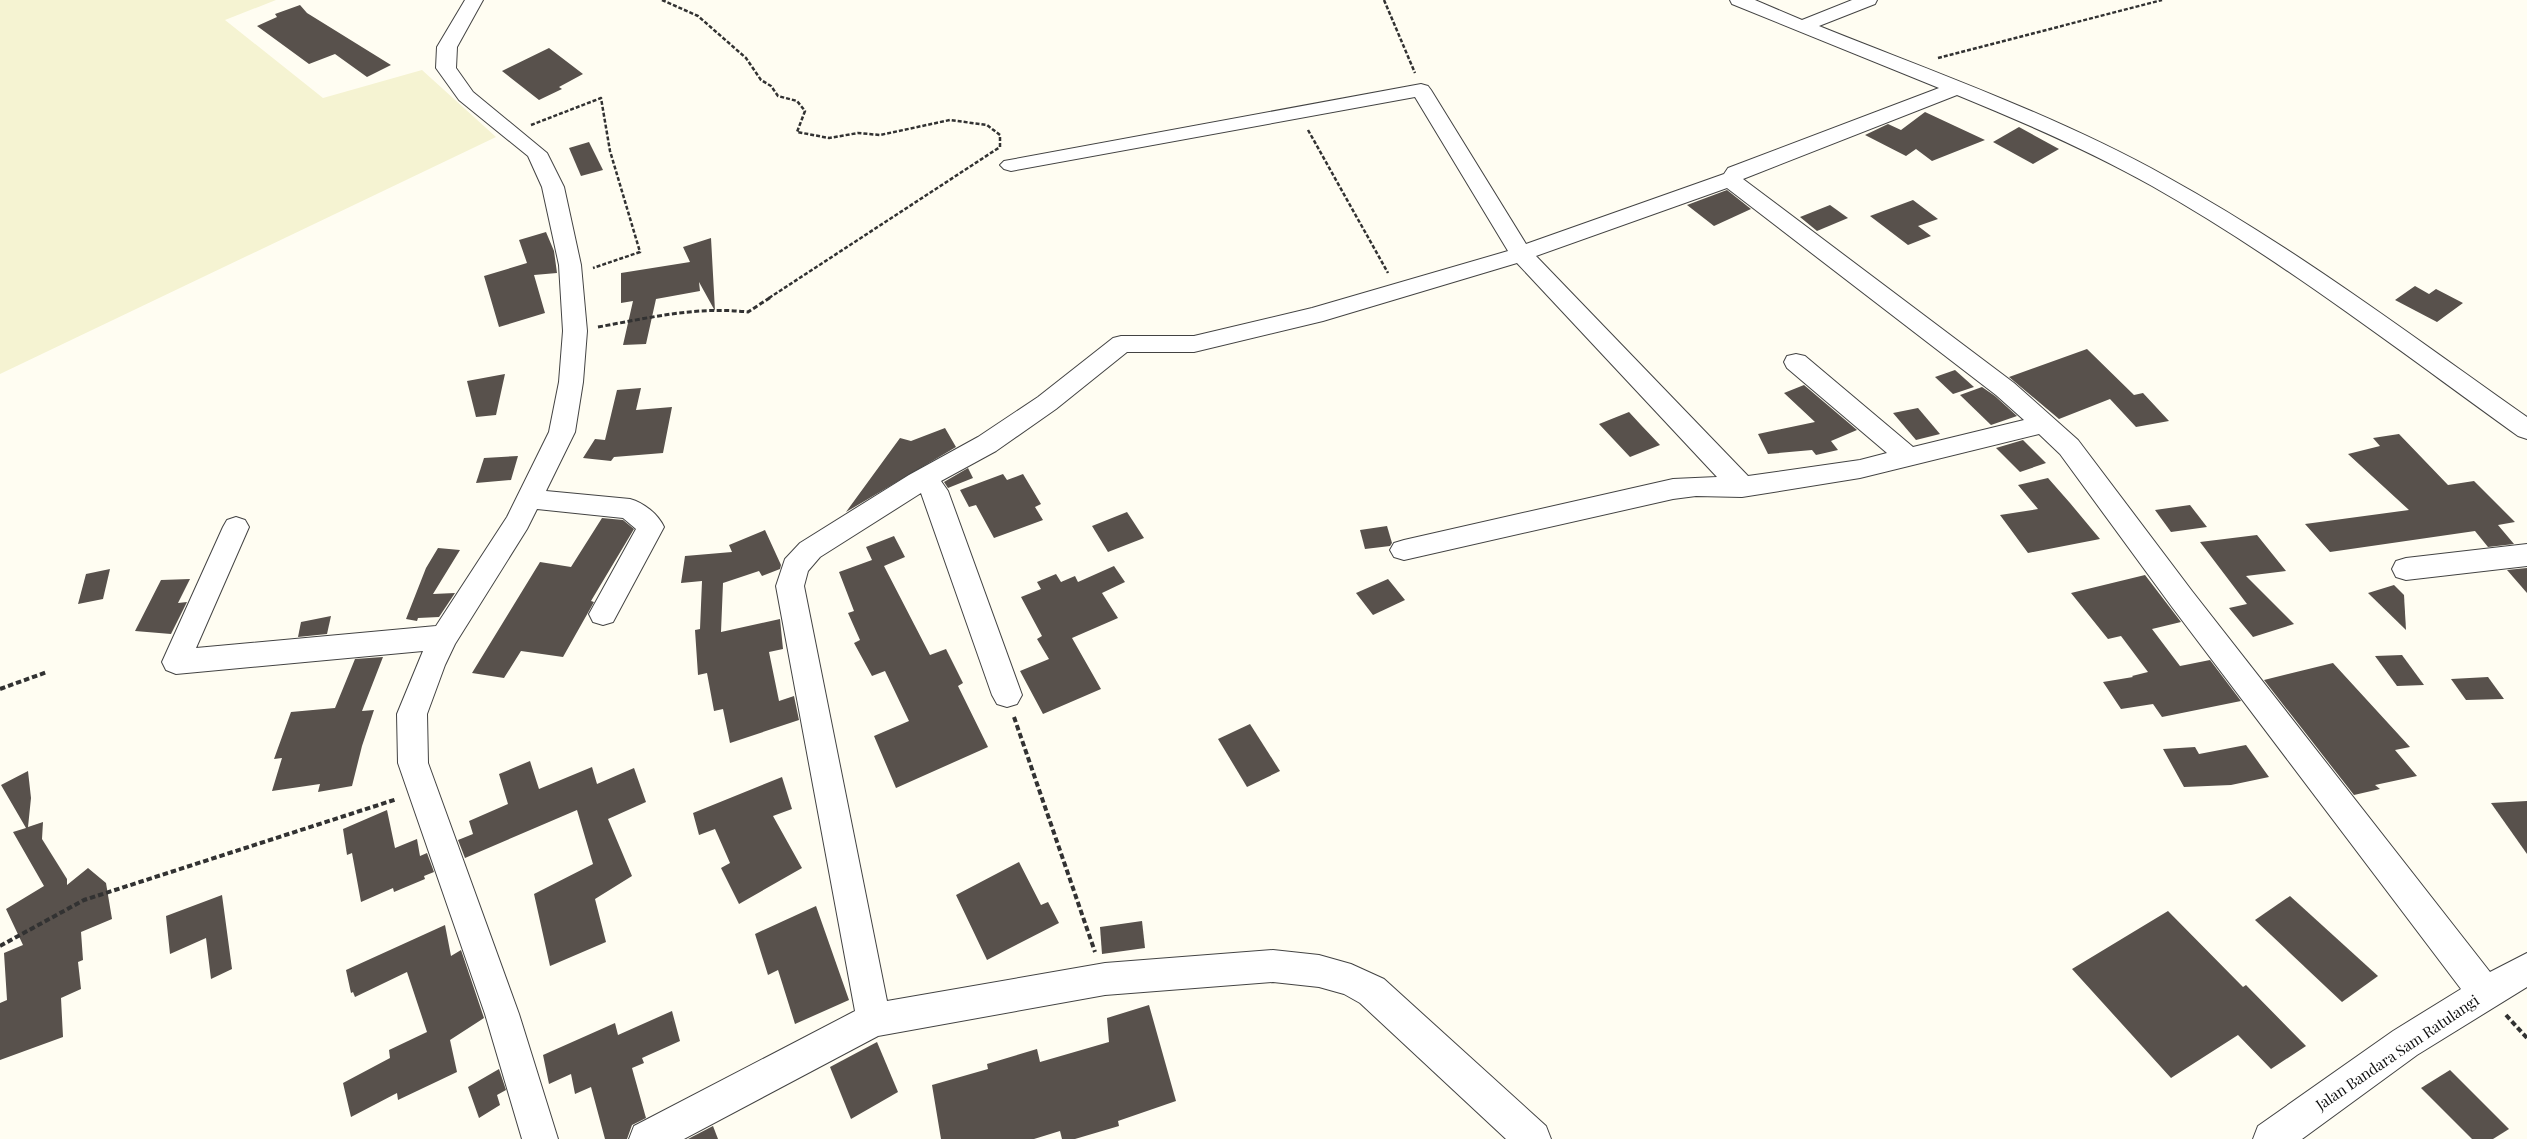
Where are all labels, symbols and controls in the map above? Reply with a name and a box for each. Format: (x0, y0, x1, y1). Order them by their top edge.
street label: Jalan Bandara Sam Ratulangi (2311, 989, 2483, 1115)

